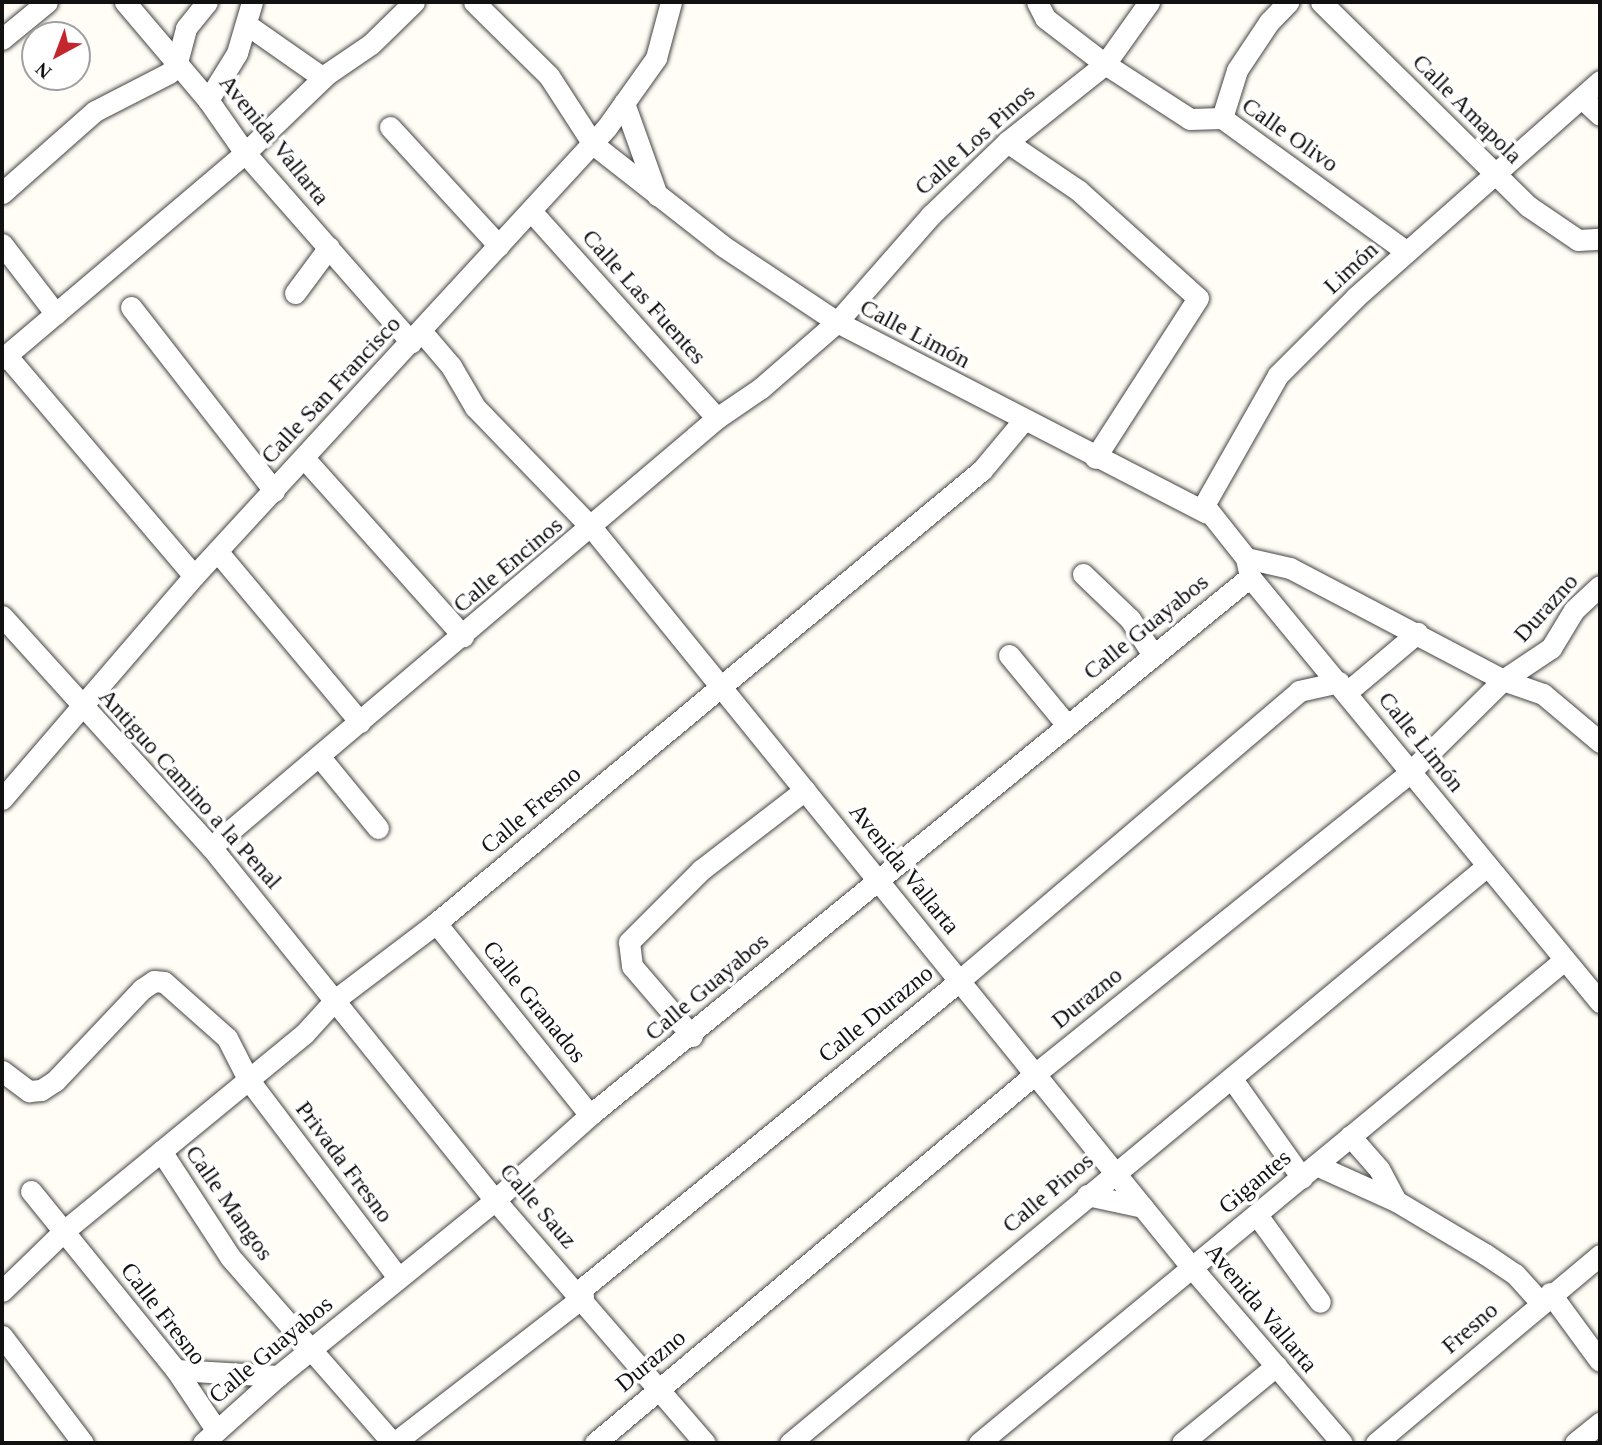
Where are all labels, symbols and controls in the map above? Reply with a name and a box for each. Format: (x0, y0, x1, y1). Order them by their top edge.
north arrow (21, 21, 91, 91)
street label: Calle Amapola (1406, 48, 1528, 170)
text: N (31, 58, 55, 83)
street label: Avenida Vallarta (212, 69, 336, 211)
street label: Calle Los Pinos (909, 78, 1041, 202)
street label: Calle Olivo (1236, 91, 1344, 179)
street label: Calle Las Fuentes (576, 223, 712, 371)
street label: Limón (1318, 236, 1384, 300)
street label: Calle Limón (855, 293, 975, 375)
street label: Calle San Francisco (255, 310, 407, 470)
street label: Calle Encinos (447, 511, 569, 619)
street label: Calle Guayabos (1078, 568, 1214, 686)
street label: Durazno (1508, 568, 1584, 648)
street label: Antiguo Camino a la Penal (92, 683, 288, 895)
street label: Calle Limón (1372, 686, 1470, 798)
street label: Calle Fresno (475, 760, 587, 860)
street label: Avenida Vallarta (842, 798, 966, 940)
street label: Calle Guayabos (639, 927, 775, 1047)
street label: Calle Granados (476, 935, 592, 1069)
street label: Calle Durazno (813, 959, 939, 1069)
street label: Durazno (1046, 961, 1128, 1035)
street label: Privada Fresno (289, 1096, 399, 1228)
street label: Calle Mangos (179, 1140, 279, 1266)
street label: Gigantes (1213, 1144, 1297, 1220)
street label: Calle Pinos (997, 1147, 1099, 1239)
street label: Calle Sauz (493, 1158, 583, 1254)
street label: Avenida Vallarta (1198, 1237, 1324, 1379)
street label: Calle Fresno (114, 1257, 212, 1371)
street label: Calle Guayabos (203, 1290, 339, 1410)
street label: Fresno (1436, 1296, 1504, 1360)
street label: Durazno (610, 1323, 692, 1399)

